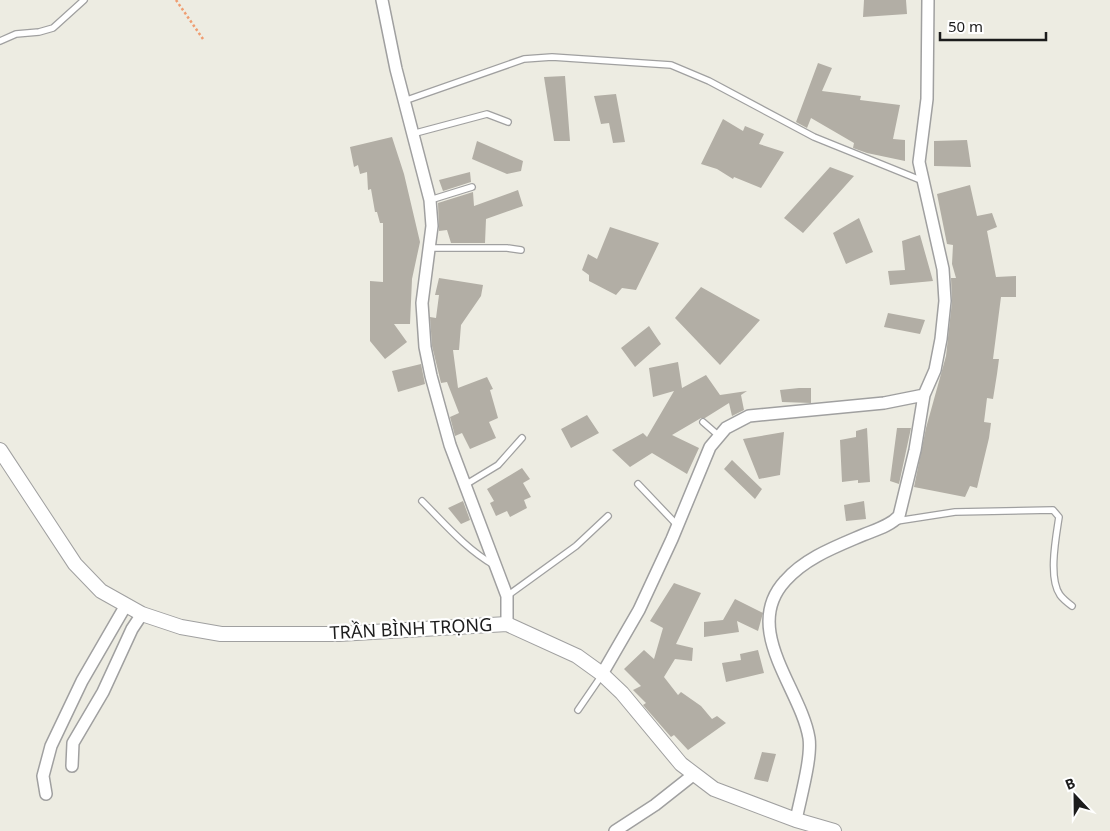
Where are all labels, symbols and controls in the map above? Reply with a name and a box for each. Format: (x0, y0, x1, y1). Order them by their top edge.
scale bar (940, 10, 1046, 42)
text: 50 m (948, 16, 983, 36)
street label: TRẦN BÌNH TRỌNG (329, 612, 493, 644)
north arrow (1050, 771, 1100, 821)
text: B (1062, 773, 1078, 794)

